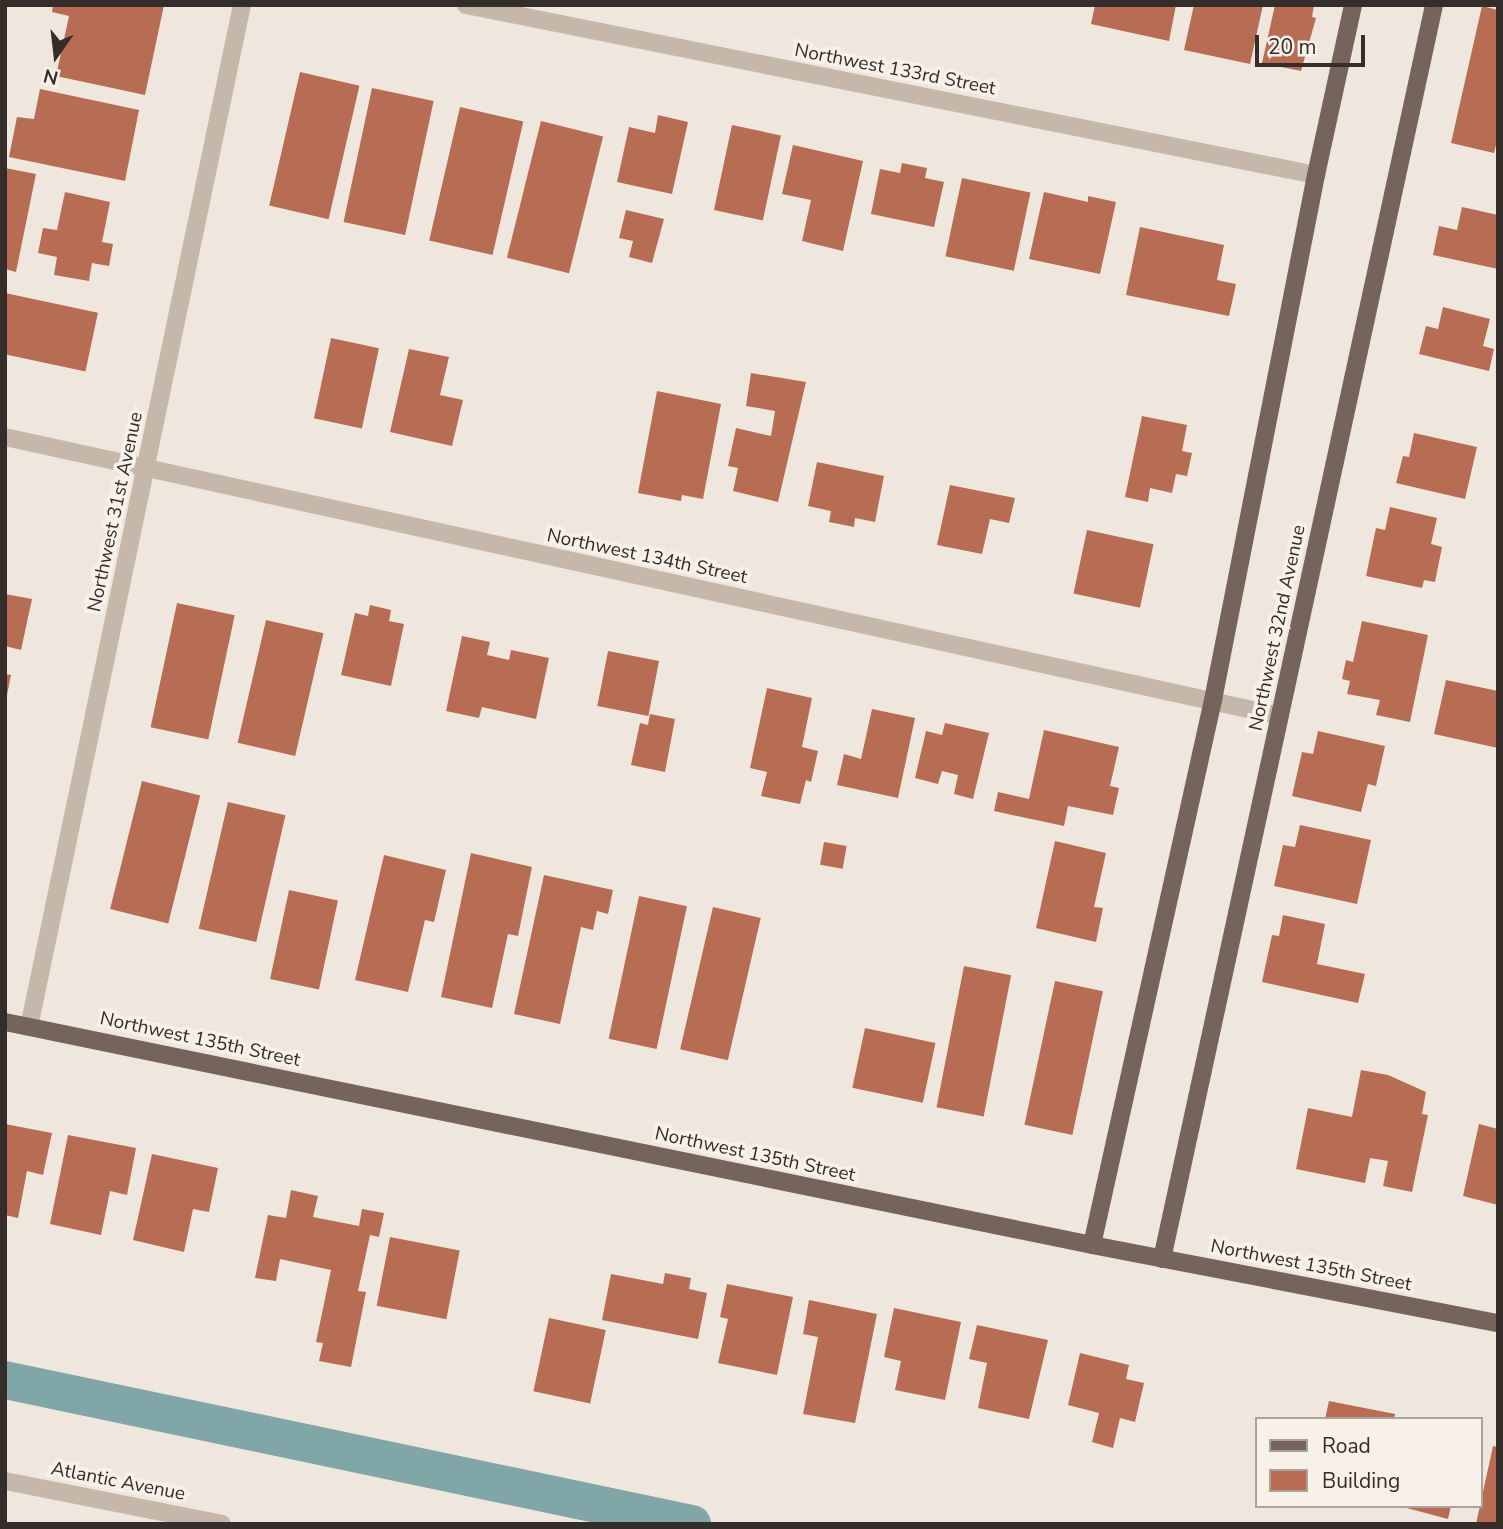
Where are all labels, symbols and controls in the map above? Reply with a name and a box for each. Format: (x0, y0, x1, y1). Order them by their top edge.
north arrow (21, 21, 91, 91)
scale bar (1258, 21, 1368, 65)
text: 20 m (1268, 33, 1317, 61)
street label: Northwest 133rd Street (792, 39, 998, 101)
text: N (41, 62, 61, 91)
street label: Northwest 31st Avenue (84, 410, 148, 614)
street label: Northwest 32nd Avenue (1245, 523, 1311, 733)
street label: Northwest 134th Street (545, 525, 749, 589)
street label: Northwest 135th Street (98, 1008, 302, 1072)
street label: Northwest 135th Street (653, 1123, 857, 1187)
street label: Northwest 135th Street (1209, 1235, 1413, 1297)
legend (1254, 1417, 1482, 1508)
text: Road (1322, 1432, 1371, 1460)
street label: Atlantic Avenue (49, 1458, 187, 1506)
text: Building (1322, 1467, 1400, 1495)

